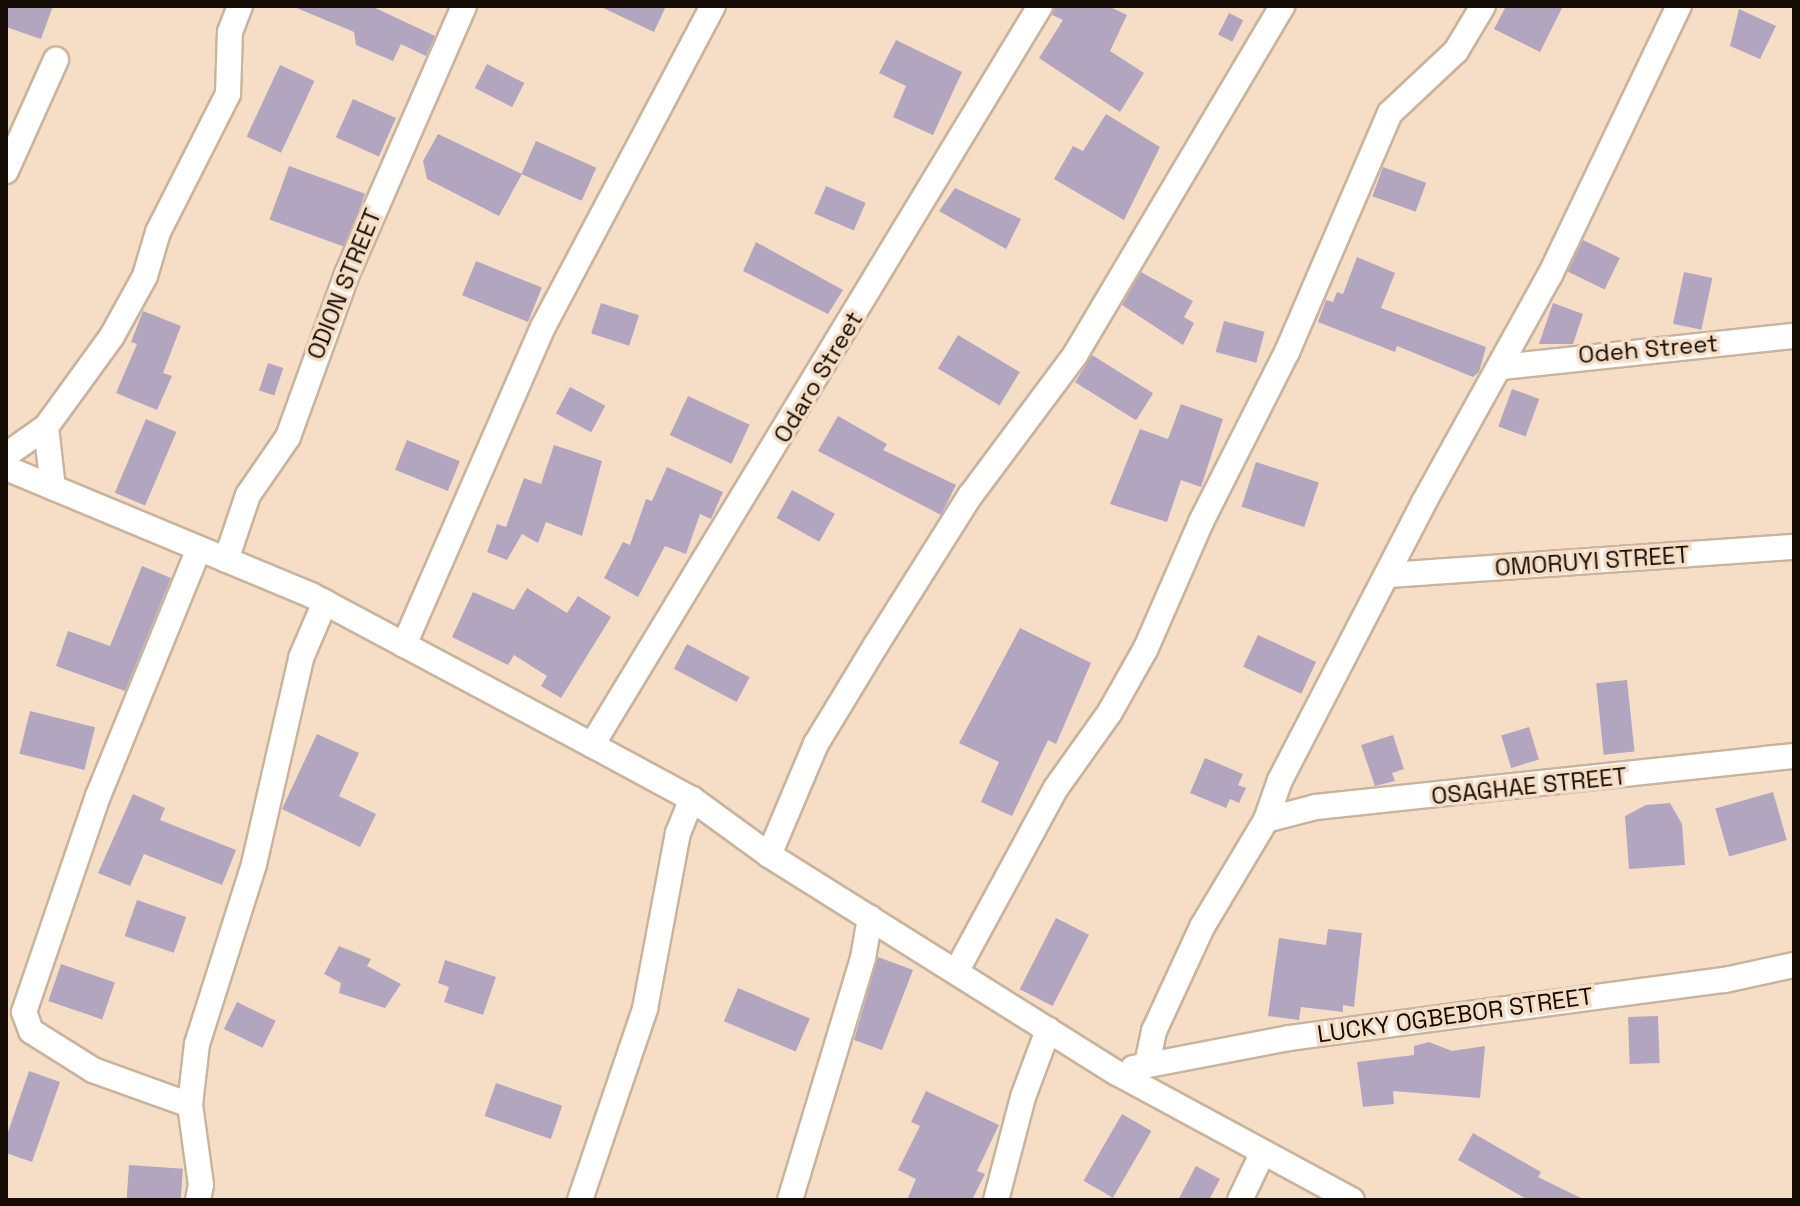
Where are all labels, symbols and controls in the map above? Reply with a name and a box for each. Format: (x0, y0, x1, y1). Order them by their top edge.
street label: ODION STREET (301, 205, 387, 363)
street label: Odaro Street (767, 306, 869, 448)
street label: Odeh Street (1577, 329, 1719, 369)
street label: OMORUYI STREET (1494, 540, 1690, 582)
street label: OSAGHAE STREET (1430, 761, 1628, 811)
street label: LUCKY OGBEBOR STREET (1315, 981, 1595, 1049)

